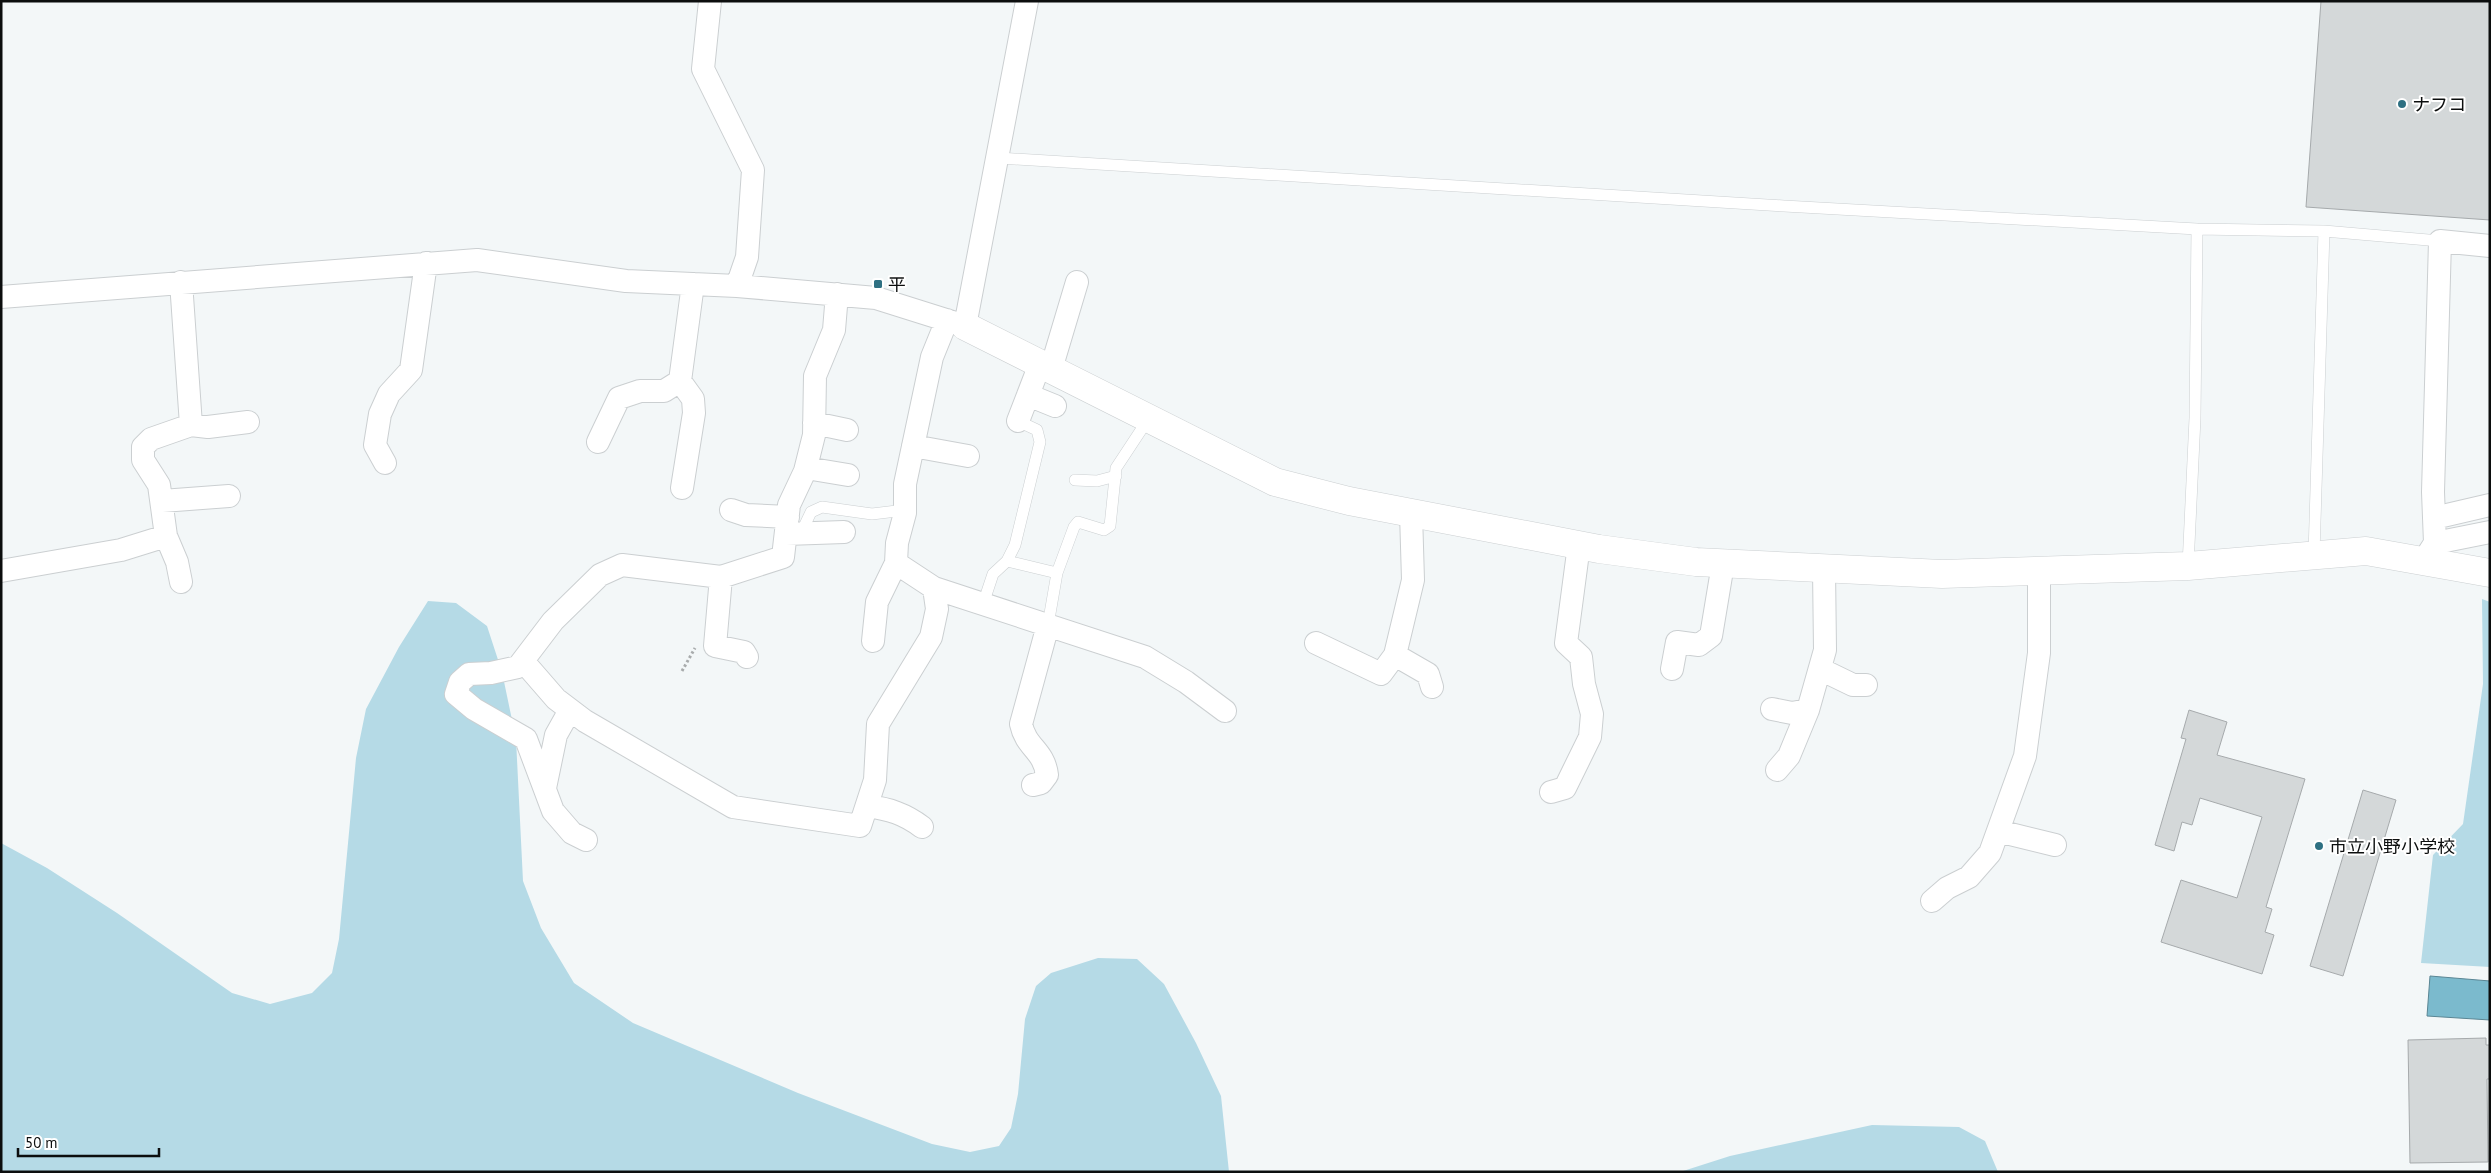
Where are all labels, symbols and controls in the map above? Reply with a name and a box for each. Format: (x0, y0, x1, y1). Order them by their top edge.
place label: ナフコ (2412, 93, 2466, 116)
marker: ナフコ (2396, 98, 2408, 110)
place label: 平 (888, 273, 906, 296)
marker: 平 (872, 278, 884, 290)
place label: 市立小野小学校 (2329, 835, 2455, 858)
marker: 市立小野小学校 (2313, 840, 2325, 852)
scale bar (18, 1126, 159, 1158)
text: 50 m (25, 1133, 58, 1152)

